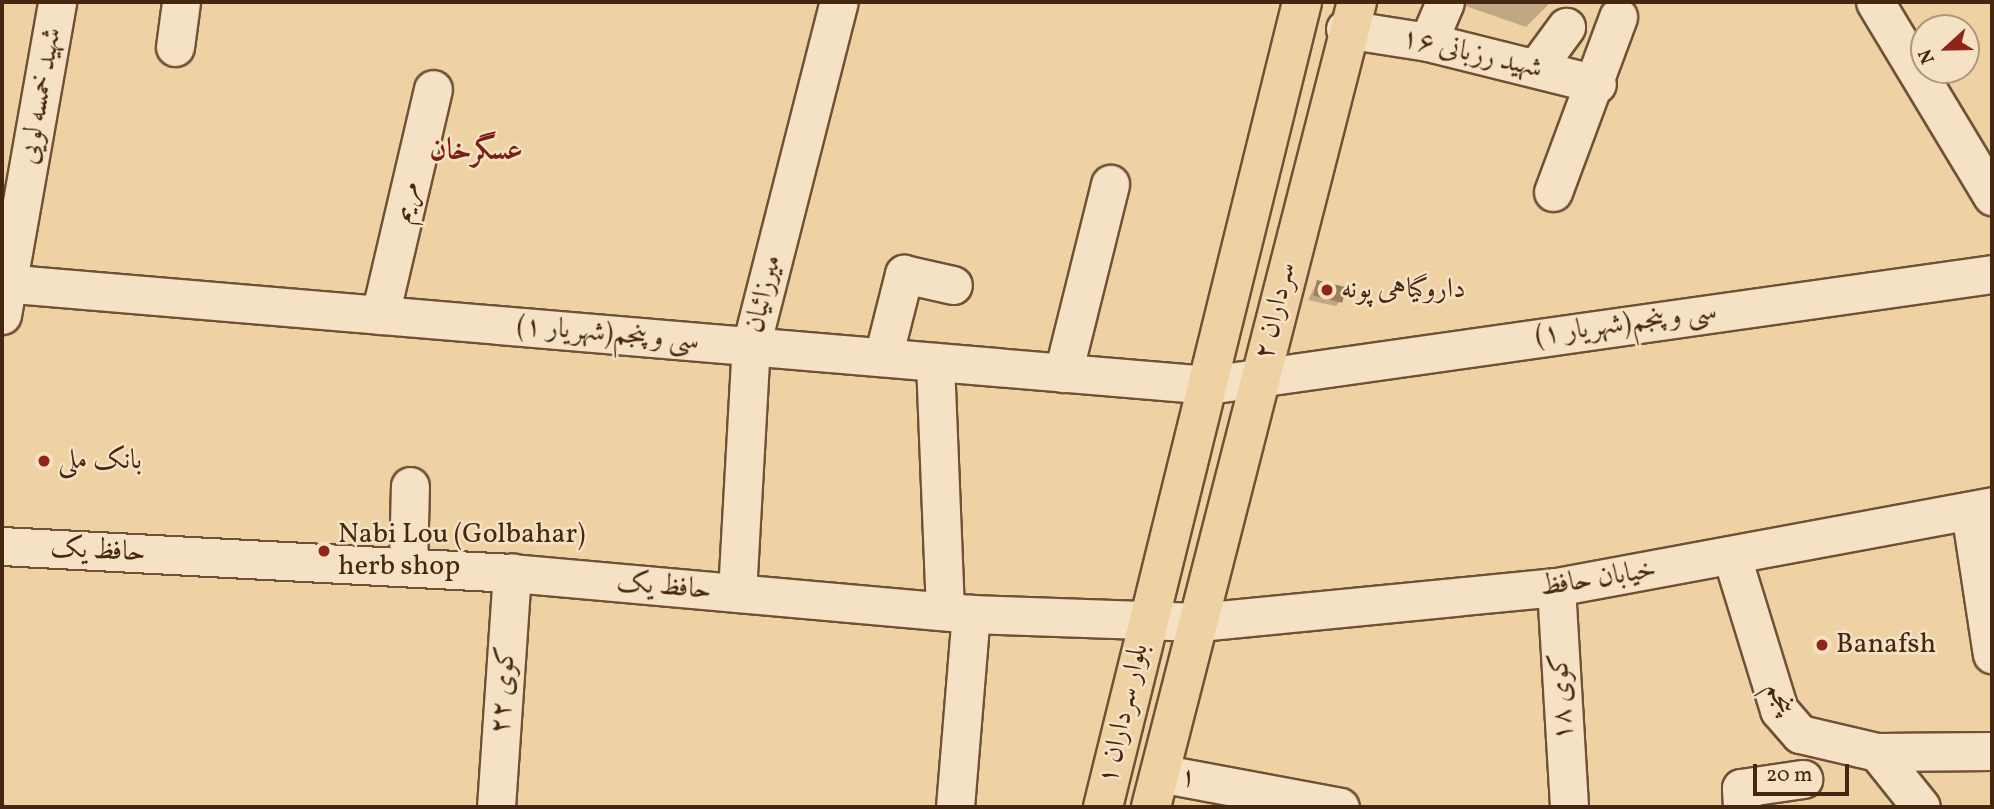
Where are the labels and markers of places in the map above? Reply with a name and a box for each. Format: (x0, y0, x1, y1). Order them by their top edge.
place label: داروگیاهی پونه (1341, 273, 1466, 307)
marker: داروگیاهی پونه (1319, 282, 1335, 298)
place label: بانک ملی (58, 444, 142, 478)
marker: بانک ملی (36, 453, 52, 469)
place label: Nabi Lou (Golbahar) herb shop (338, 518, 585, 584)
marker: Nabi Lou (Golbahar) herb shop (316, 543, 332, 559)
place label: Banafsh (1836, 628, 1936, 662)
marker: Banafsh (1814, 637, 1830, 653)

